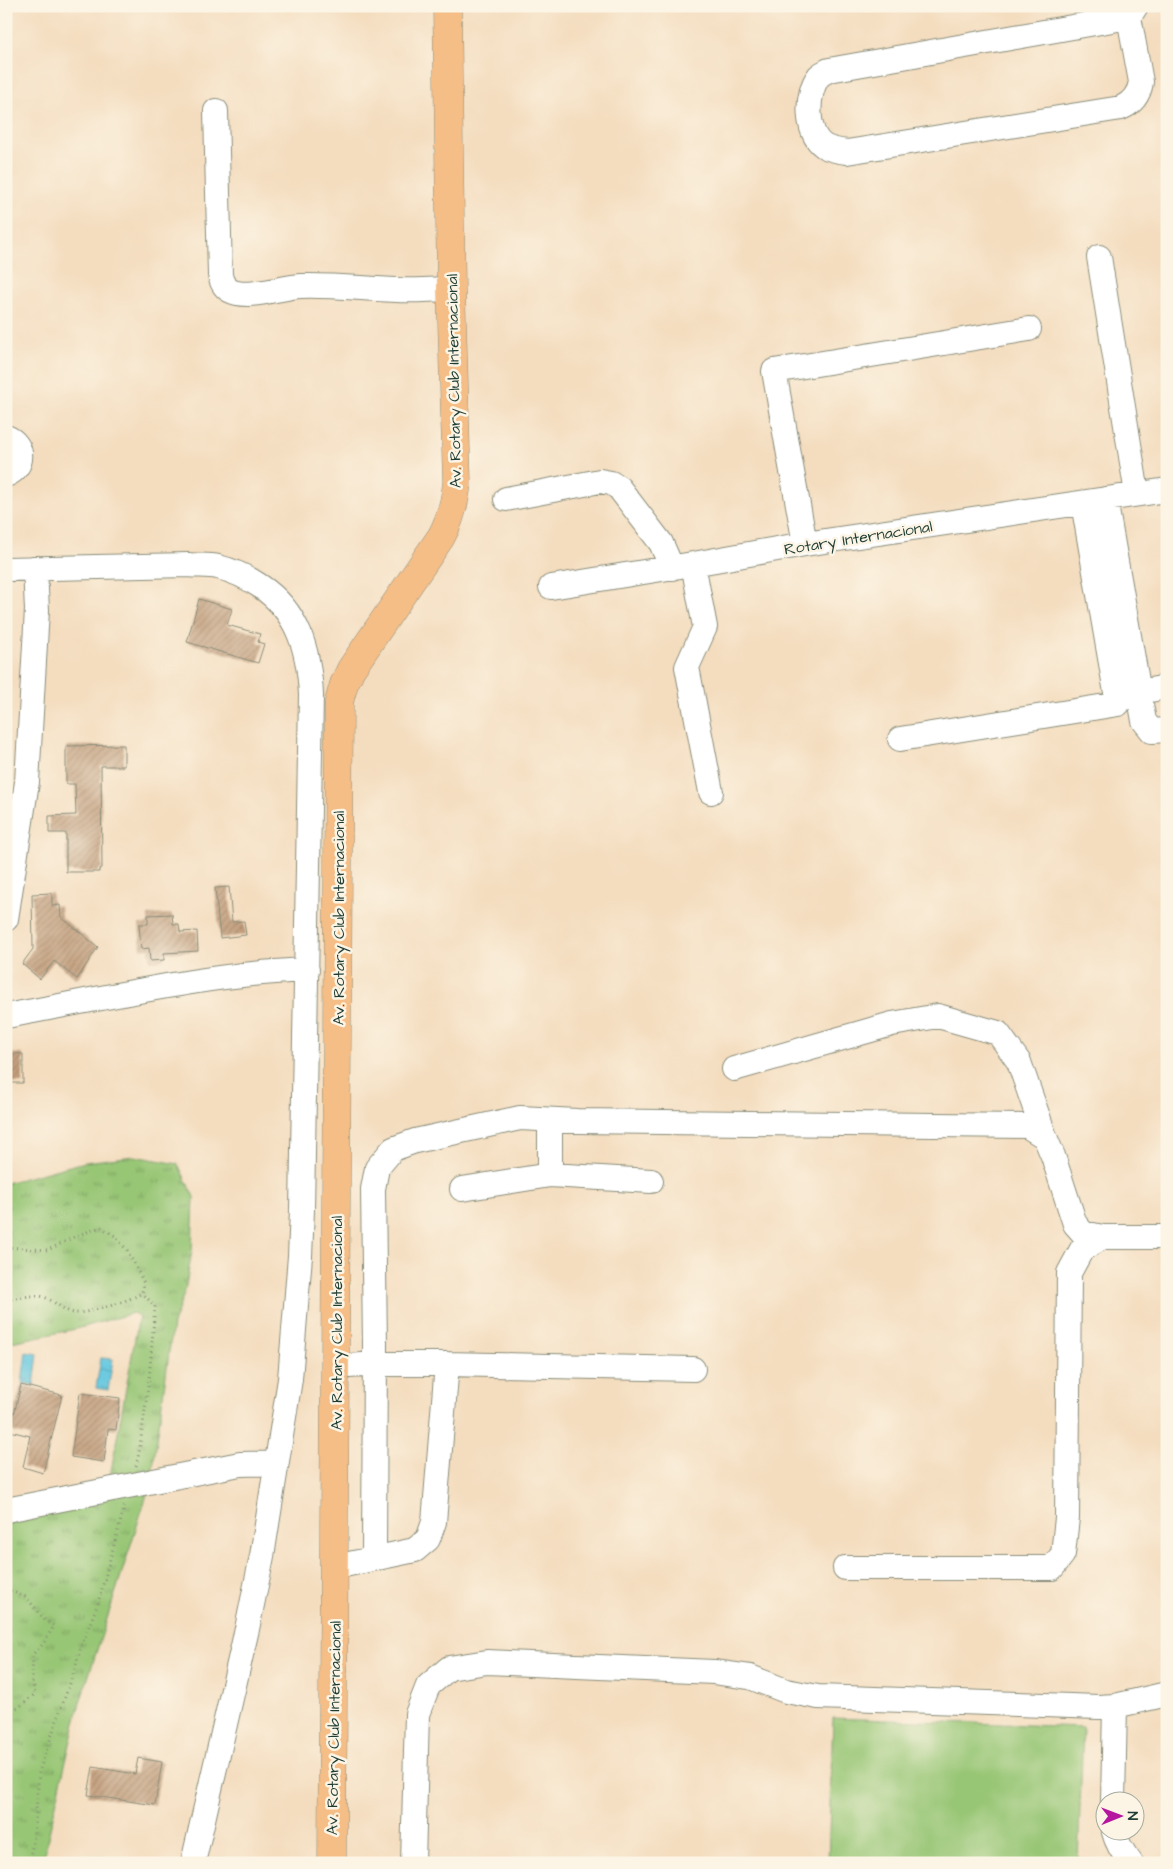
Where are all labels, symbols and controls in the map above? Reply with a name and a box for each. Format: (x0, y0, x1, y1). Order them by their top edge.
street label: Av. Rotary Club Internacional (441, 274, 468, 488)
street label: Rotary Internacional (782, 515, 934, 562)
street label: Av. Rotary Club Internacional (328, 811, 351, 1025)
street label: Av. Rotary Club Internacional (326, 1216, 349, 1430)
street label: Av. Rotary Club Internacional (321, 1621, 348, 1835)
north arrow (1096, 1792, 1146, 1842)
text: N (1122, 1811, 1142, 1821)

